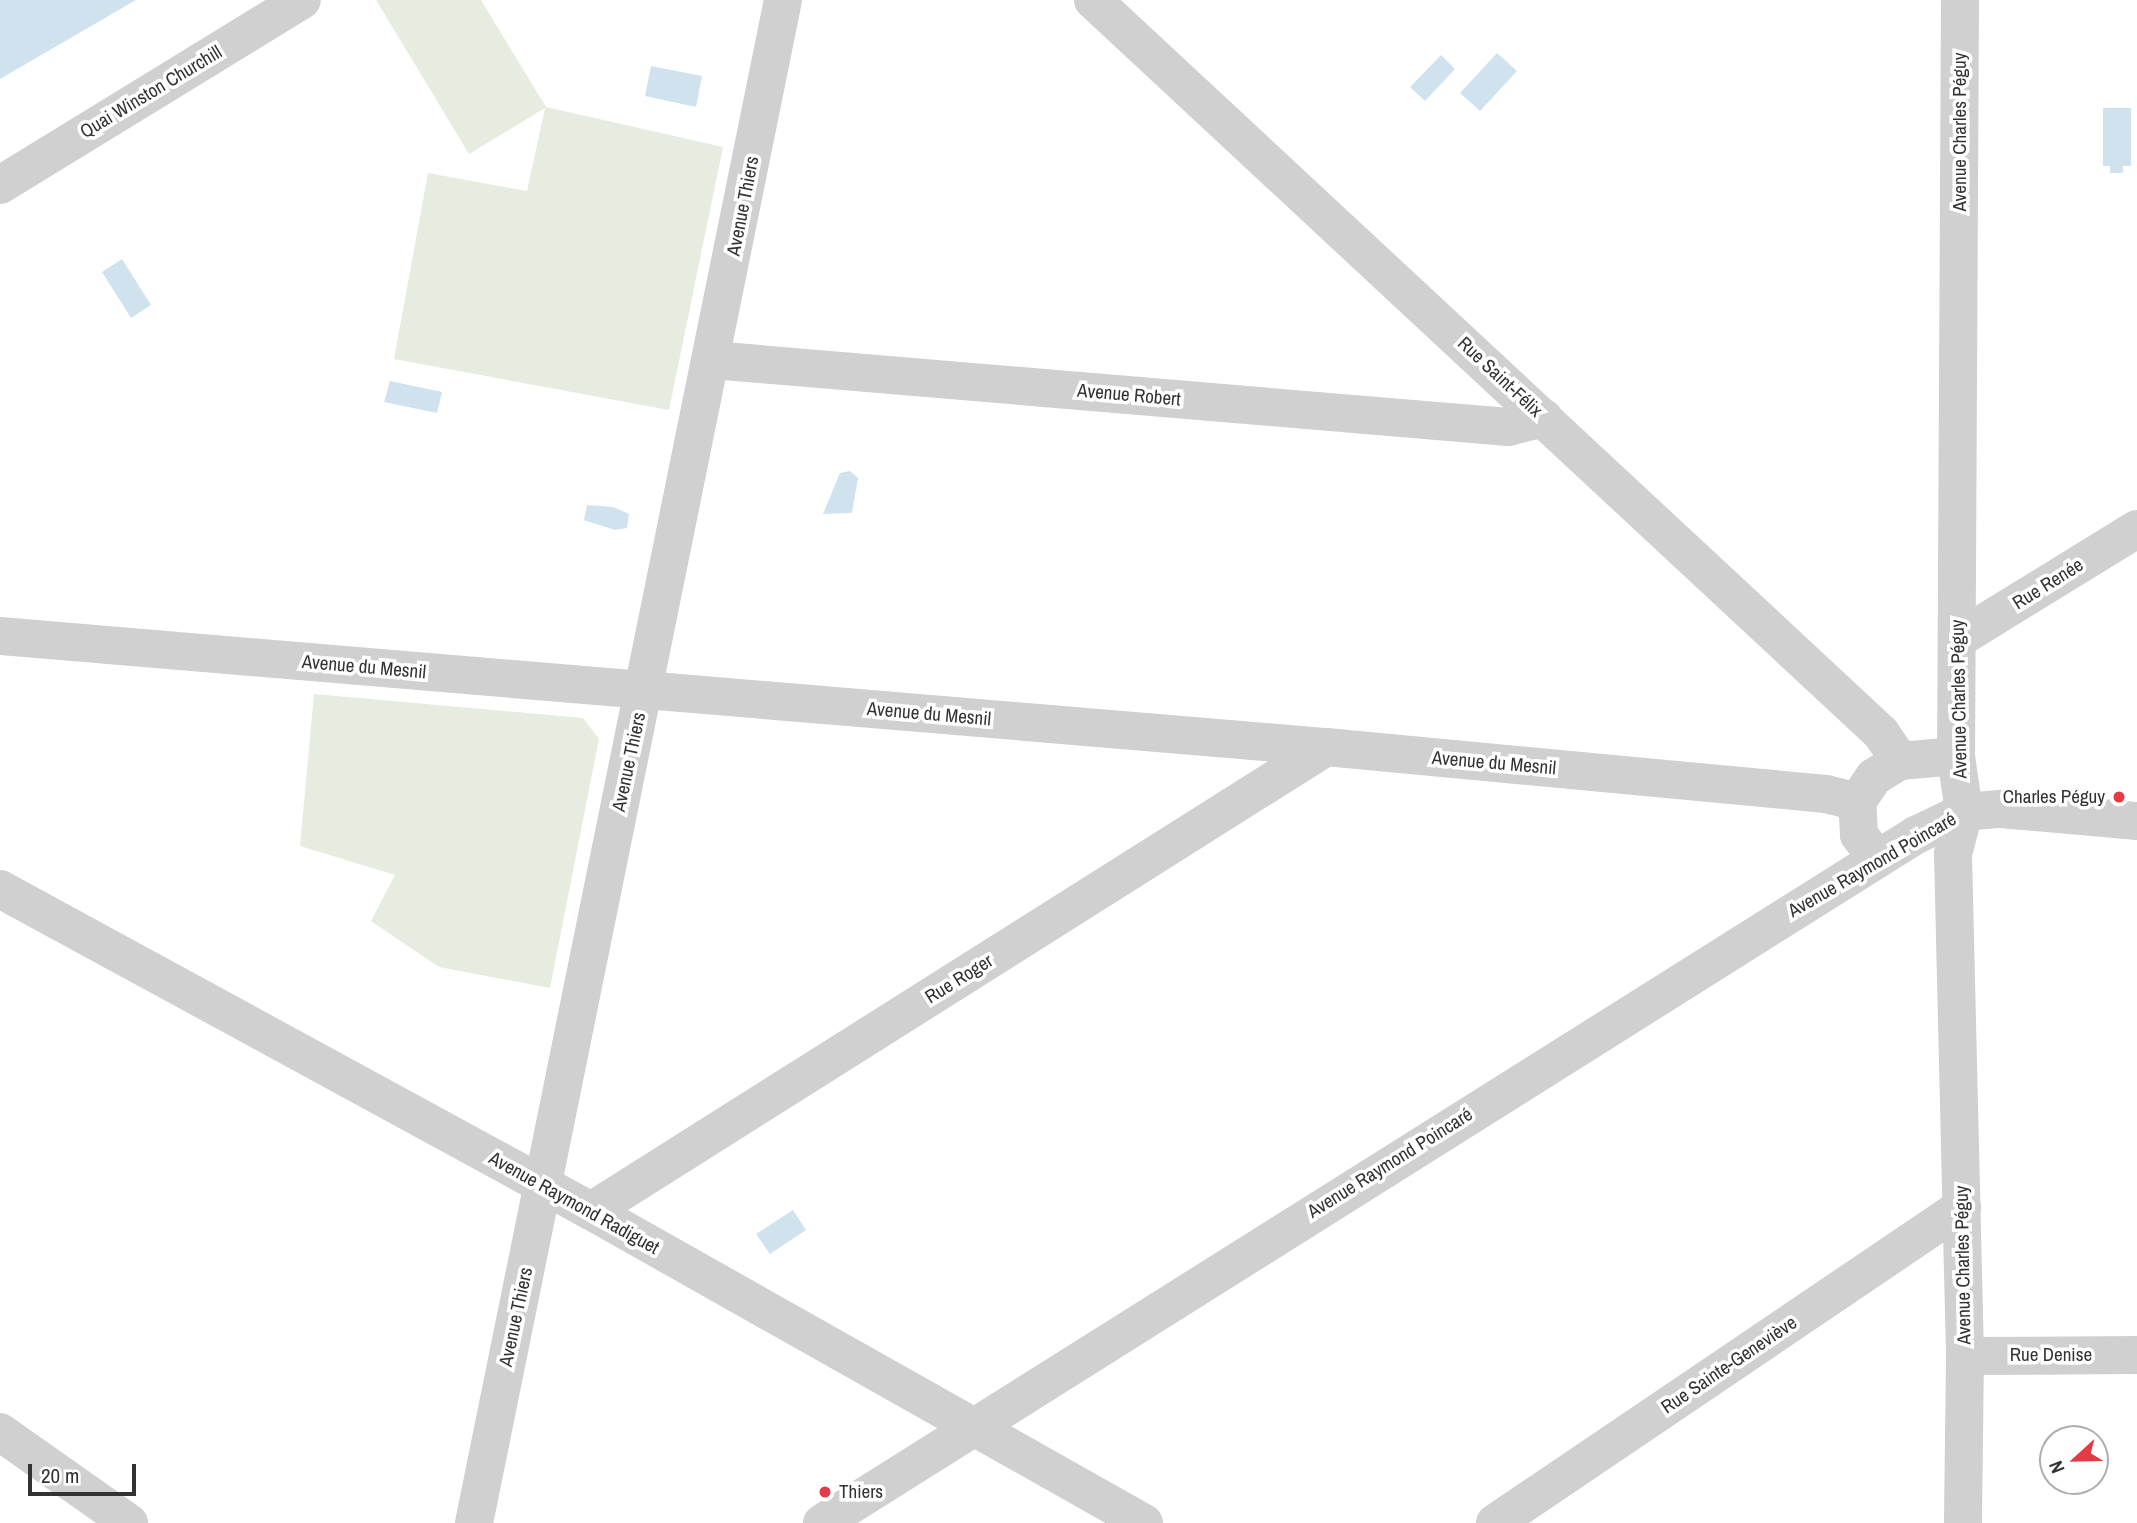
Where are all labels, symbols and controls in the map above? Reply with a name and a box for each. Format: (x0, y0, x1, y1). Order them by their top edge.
street label: Quai Winston Churchill (76, 41, 226, 143)
street label: Avenue Charles Péguy (1949, 52, 1971, 212)
street label: Avenue Thiers (722, 154, 764, 258)
street label: Rue Saint-Félix (1453, 332, 1547, 422)
street label: Avenue Robert (1076, 379, 1182, 411)
street label: Rue Renée (2009, 553, 2087, 615)
street label: Avenue Charles Péguy (1946, 619, 1972, 779)
street label: Avenue du Mesnil (301, 650, 427, 684)
street label: Avenue du Mesnil (866, 697, 992, 731)
street label: Avenue Thiers (607, 710, 651, 814)
street label: Avenue du Mesnil (1431, 746, 1557, 780)
place label: Charles Péguy (2003, 786, 2105, 808)
marker: Charles Péguy (2111, 789, 2127, 805)
street label: Avenue Raymond Poincaré (1784, 808, 1960, 922)
street label: Rue Roger (921, 949, 997, 1009)
street label: Avenue Raymond Poincaré (1303, 1103, 1477, 1223)
street label: Avenue Raymond Radiguet (485, 1147, 663, 1259)
street label: Avenue Charles Péguy (1950, 1185, 1976, 1345)
street label: Avenue Thiers (494, 1265, 538, 1369)
street label: Rue Sainte-Geneviève (1657, 1311, 1801, 1419)
street label: Rue Denise (2010, 1344, 2092, 1366)
north arrow (2039, 1425, 2109, 1495)
scale bar (32, 1450, 140, 1494)
text: N (2042, 1457, 2071, 1477)
text: 20 m (41, 1461, 79, 1490)
place label: Thiers (839, 1481, 883, 1503)
marker: Thiers (817, 1484, 833, 1500)

